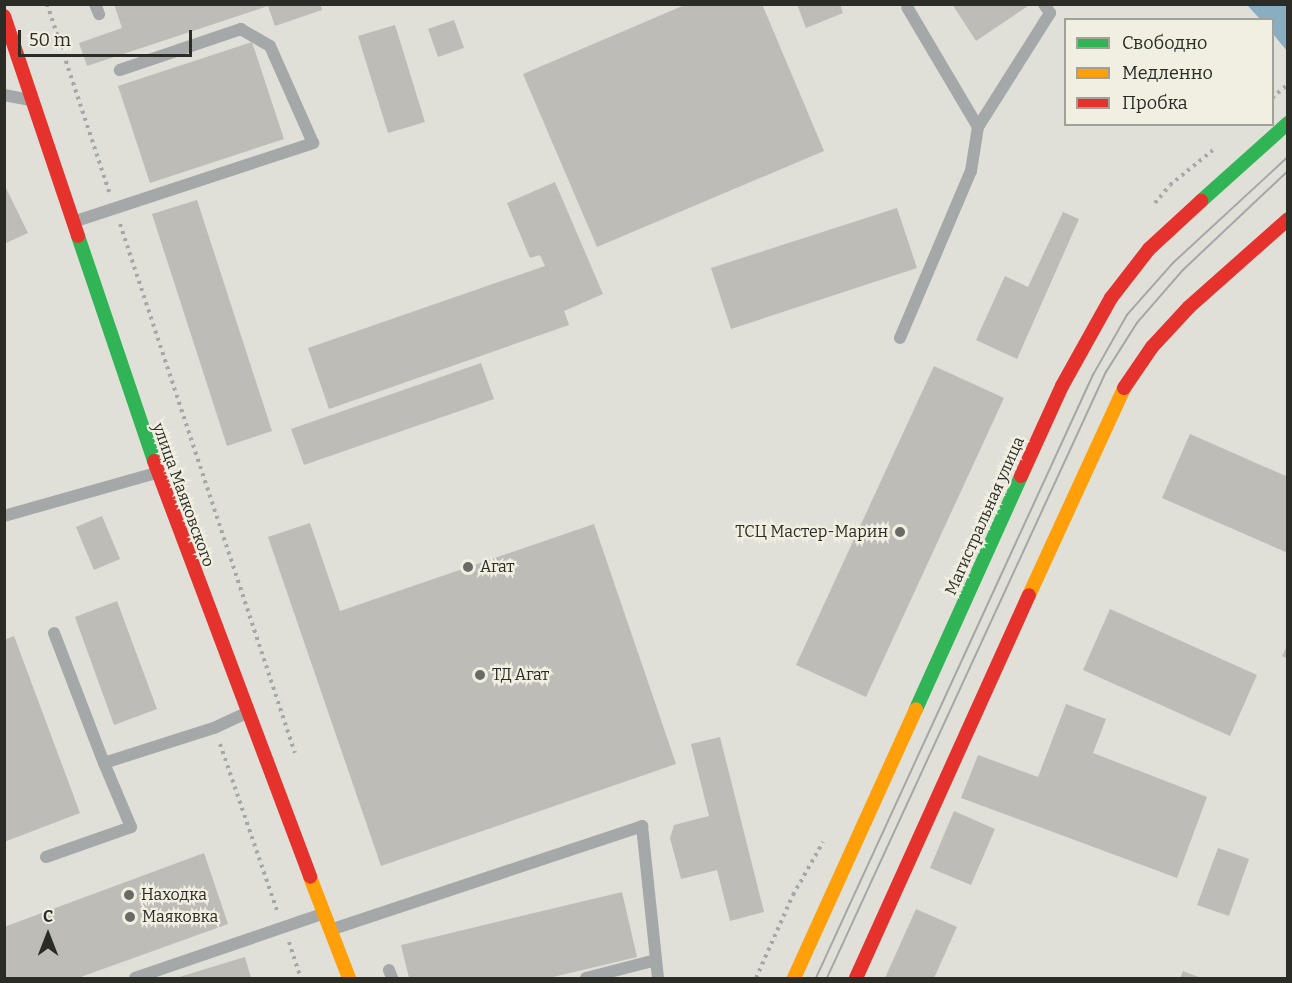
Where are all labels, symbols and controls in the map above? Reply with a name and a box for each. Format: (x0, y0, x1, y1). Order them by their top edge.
scale bar (21, 18, 195, 56)
legend (1064, 18, 1274, 126)
text: 50 m (29, 29, 71, 51)
text: Свободно (1122, 32, 1207, 54)
text: Медленно (1122, 62, 1213, 84)
text: Пробка (1122, 92, 1188, 114)
street label: улица Маяковского (148, 421, 218, 569)
street label: Магистральная улица (941, 434, 1029, 598)
place label: ТСЦ Мастер-Марин (735, 522, 888, 542)
marker: ТСЦ Мастер-Марин (893, 525, 907, 539)
place label: Агат (480, 557, 514, 577)
marker: Агат (461, 560, 475, 574)
place label: ТД Агат (492, 665, 549, 685)
marker: ТД Агат (473, 668, 487, 682)
place label: Находка (141, 885, 207, 905)
marker: Находка (122, 888, 136, 902)
north arrow (18, 905, 78, 965)
text: С (43, 907, 53, 926)
place label: Маяковка (142, 907, 218, 927)
marker: Маяковка (123, 910, 137, 924)

